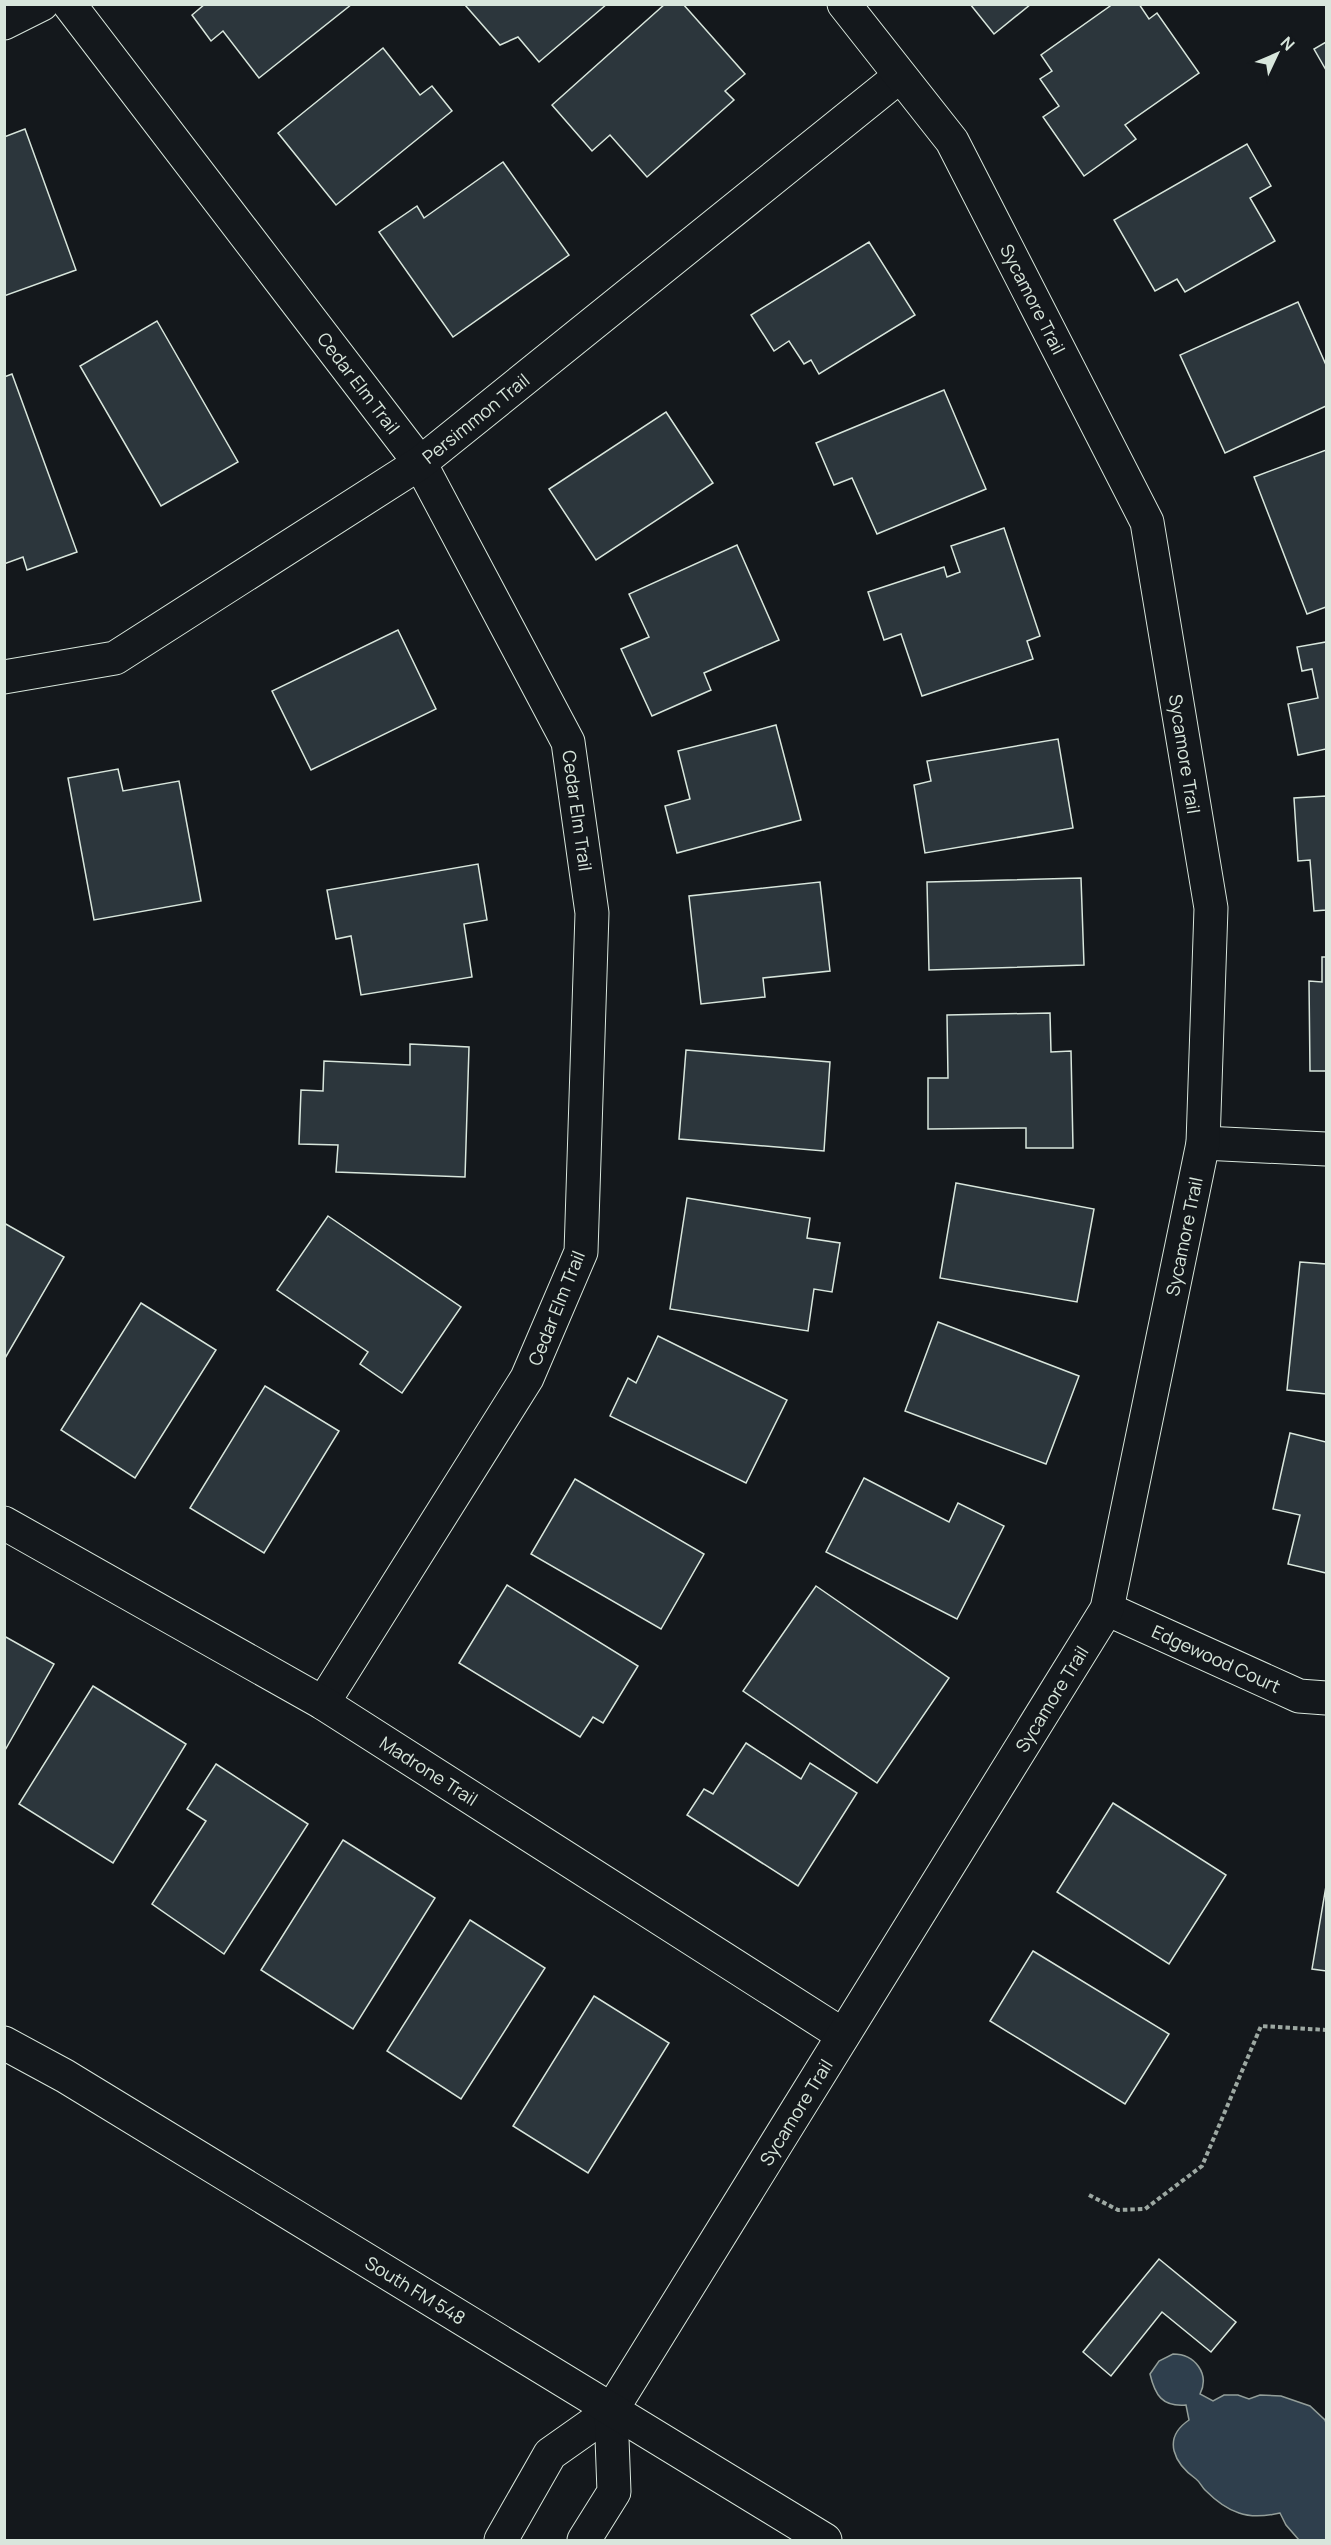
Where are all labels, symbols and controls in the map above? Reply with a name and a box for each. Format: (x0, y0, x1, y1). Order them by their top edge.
north arrow (1247, 24, 1307, 84)
text: N (1276, 32, 1300, 55)
street label: Sycamore Trail (995, 240, 1071, 358)
street label: Cedar Elm Trail (312, 327, 405, 439)
street label: Persimmon Trail (417, 368, 534, 469)
street label: Sycamore Trail (1164, 693, 1206, 815)
street label: Cedar Elm Trail (557, 749, 598, 873)
street label: Sycamore Trail (1160, 1175, 1208, 1298)
street label: Cedar Elm Trail (522, 1247, 590, 1369)
street label: Edgewood Court (1148, 1619, 1284, 1698)
street label: Sycamore Trail (1010, 1641, 1093, 1756)
street label: Madrone Trail (375, 1730, 483, 1811)
street label: Sycamore Trail (754, 2055, 838, 2170)
street label: South FM 548 (361, 2250, 470, 2330)

